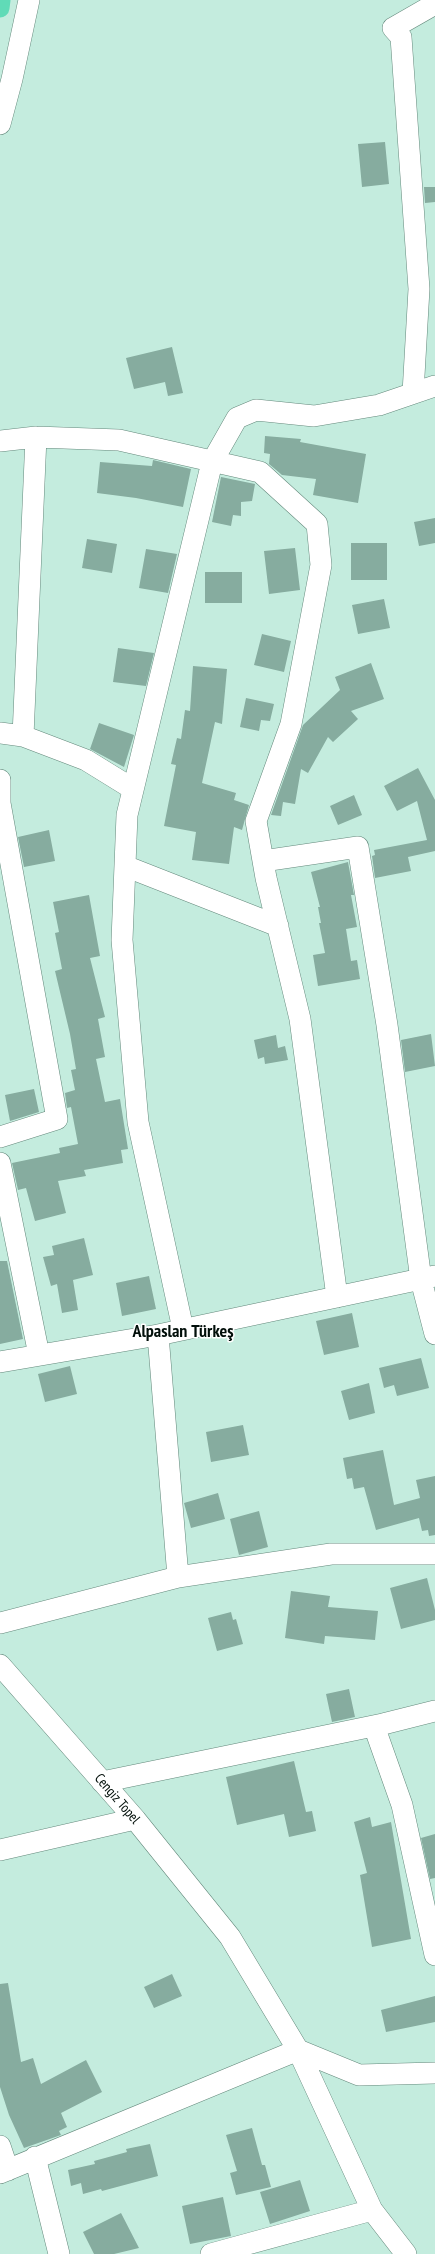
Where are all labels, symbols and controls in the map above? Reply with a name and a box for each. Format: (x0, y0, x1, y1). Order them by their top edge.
district label: Alpaslan Türkeş (132, 1321, 234, 1343)
street label: Cengiz Topel (91, 1770, 143, 1828)

